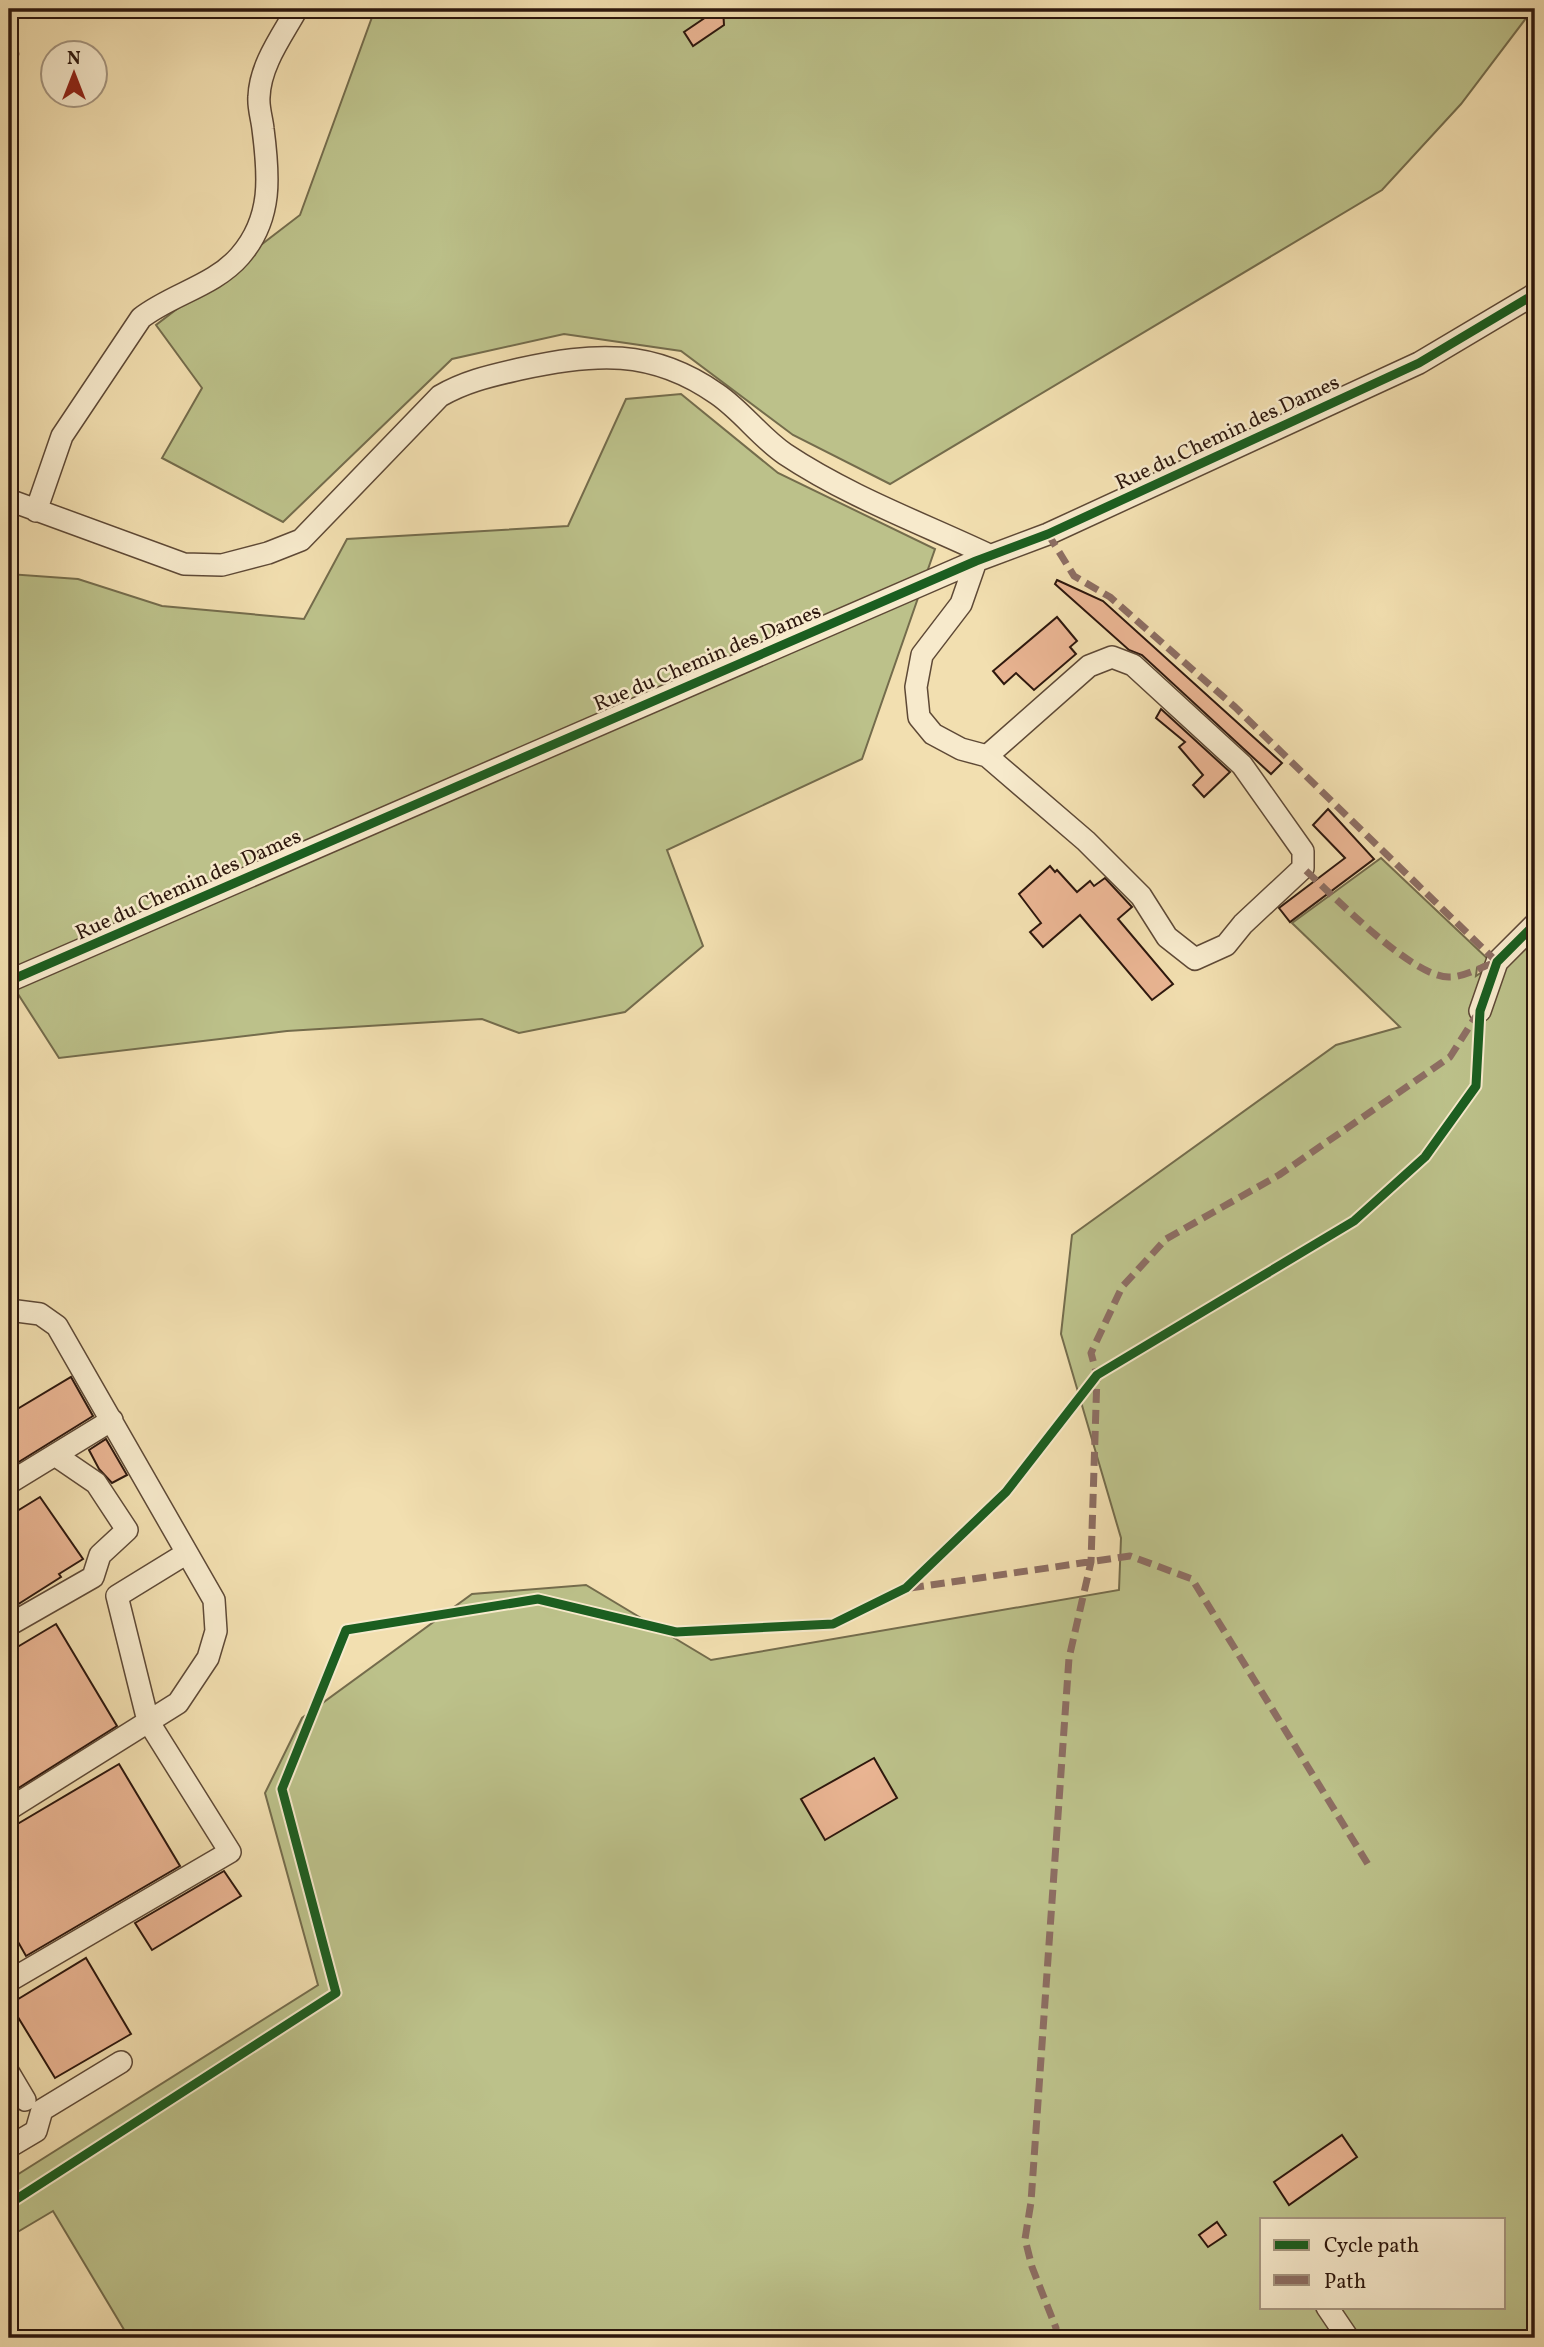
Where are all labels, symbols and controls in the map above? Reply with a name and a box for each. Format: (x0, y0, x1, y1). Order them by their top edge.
north arrow (38, 38, 108, 108)
text: N (67, 46, 81, 72)
street label: Rue du Chemin des Dames (1111, 369, 1345, 498)
street label: Rue du Chemin des Dames (589, 597, 826, 719)
street label: Rue du Chemin des Dames (71, 822, 306, 948)
legend (1260, 2218, 1506, 2308)
text: Cycle path (1324, 2232, 1419, 2261)
text: Path (1324, 2268, 1366, 2297)

